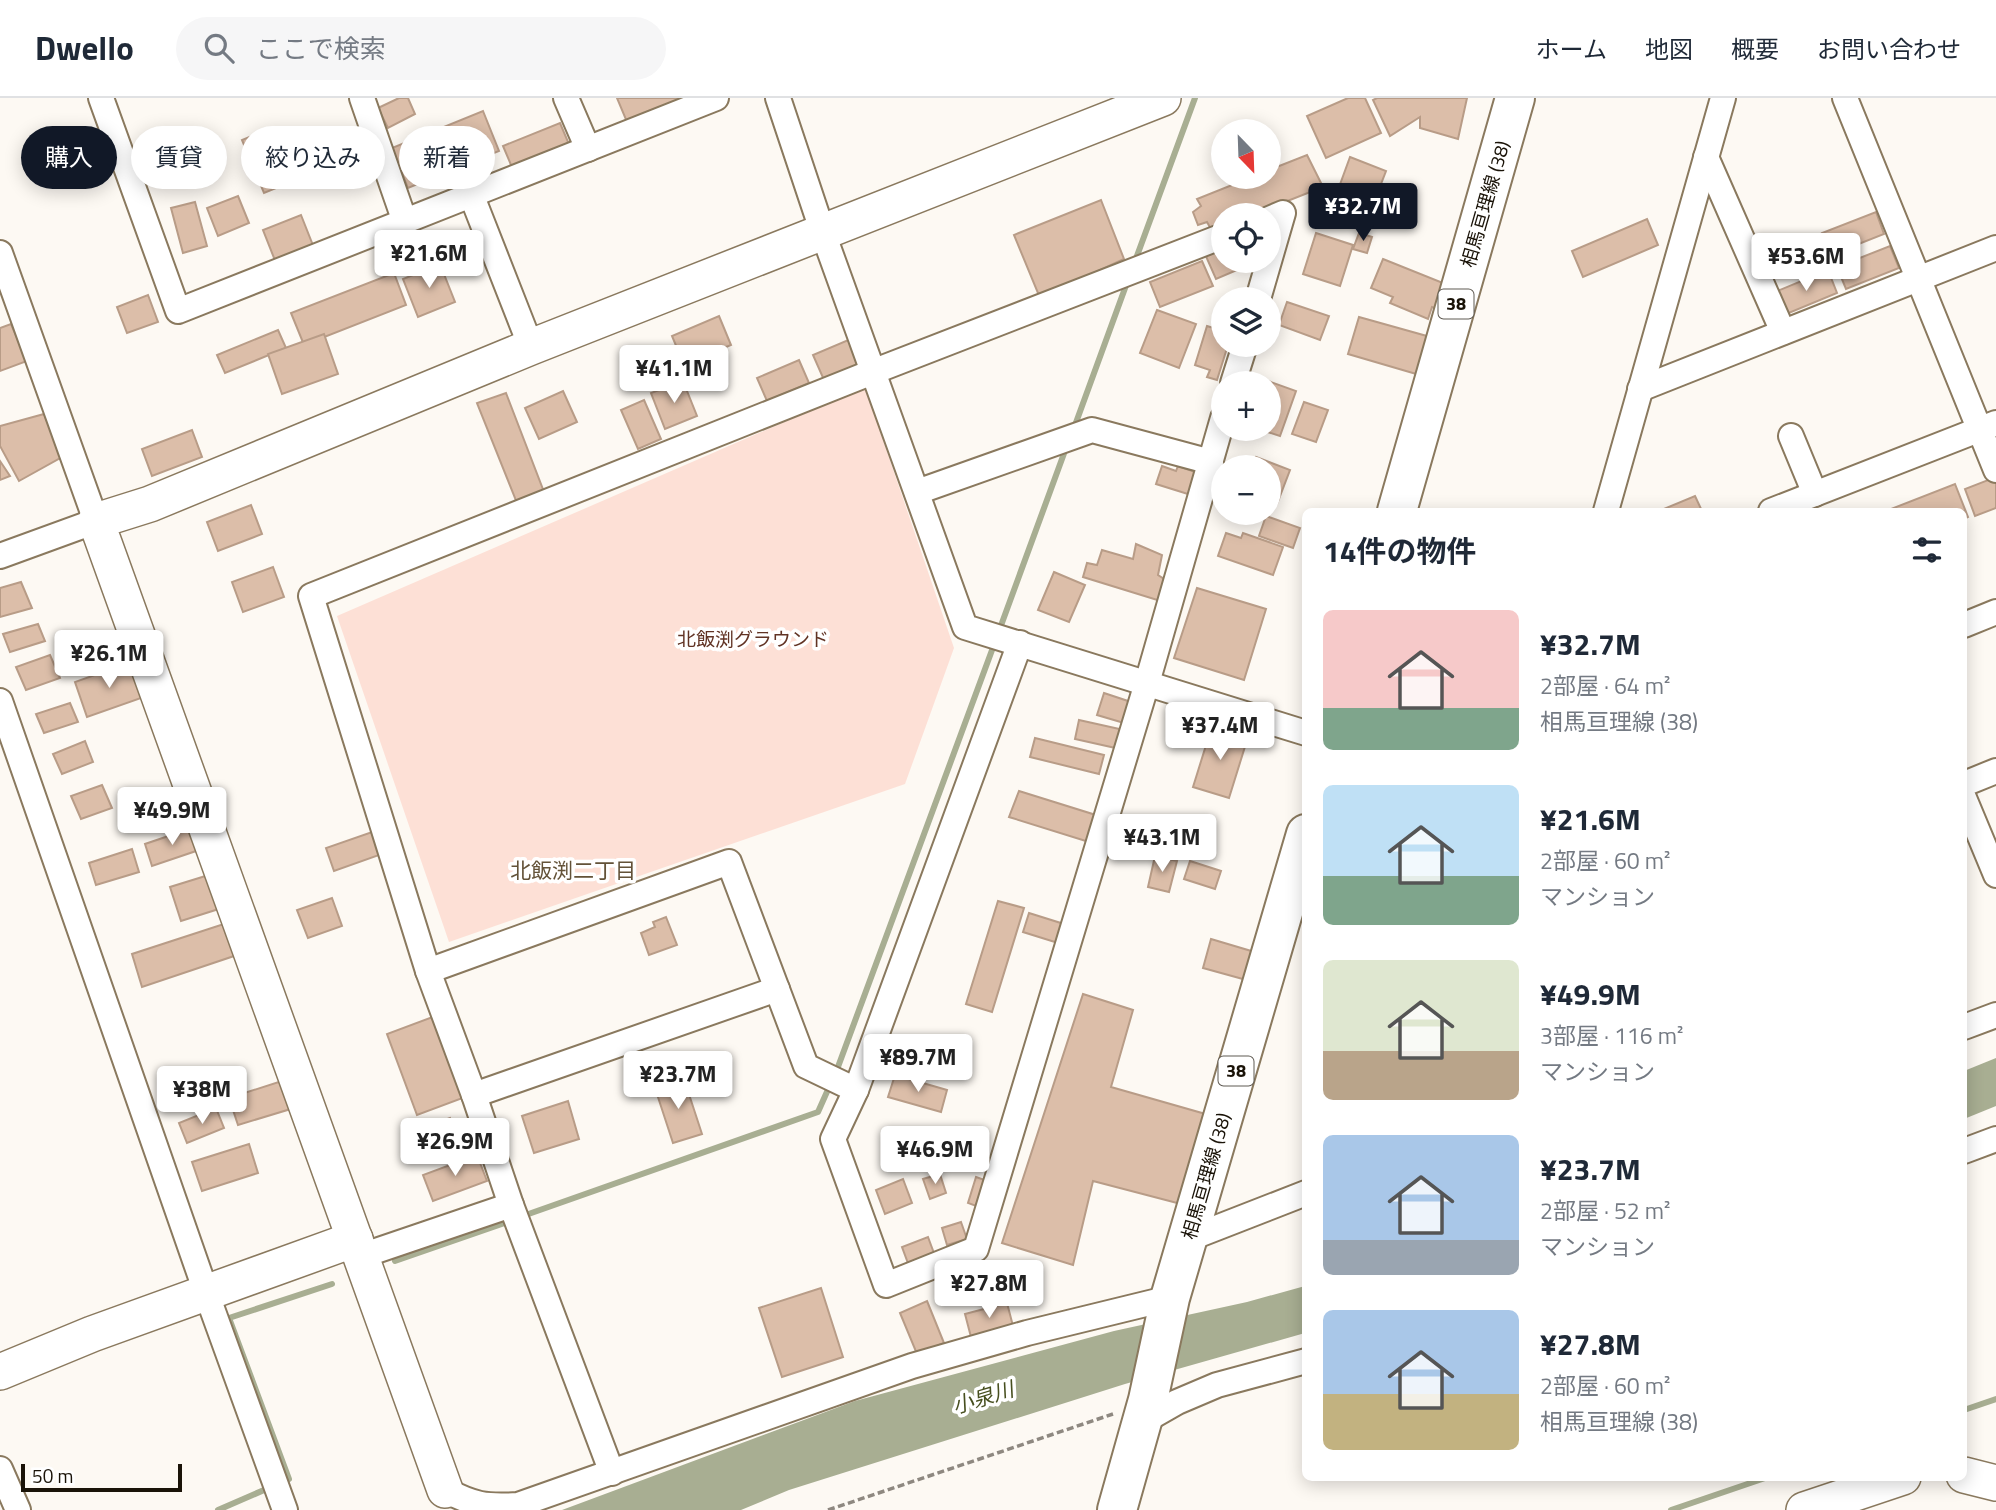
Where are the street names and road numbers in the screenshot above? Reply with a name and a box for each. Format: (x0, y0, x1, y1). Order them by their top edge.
street label: 相馬亘理線 (38) (1453, 137, 1516, 271)
road number: 38 (1438, 289, 1474, 318)
road number: 38 (1218, 1056, 1254, 1086)
street label: 相馬亘理線 (38) (1174, 1109, 1237, 1243)

